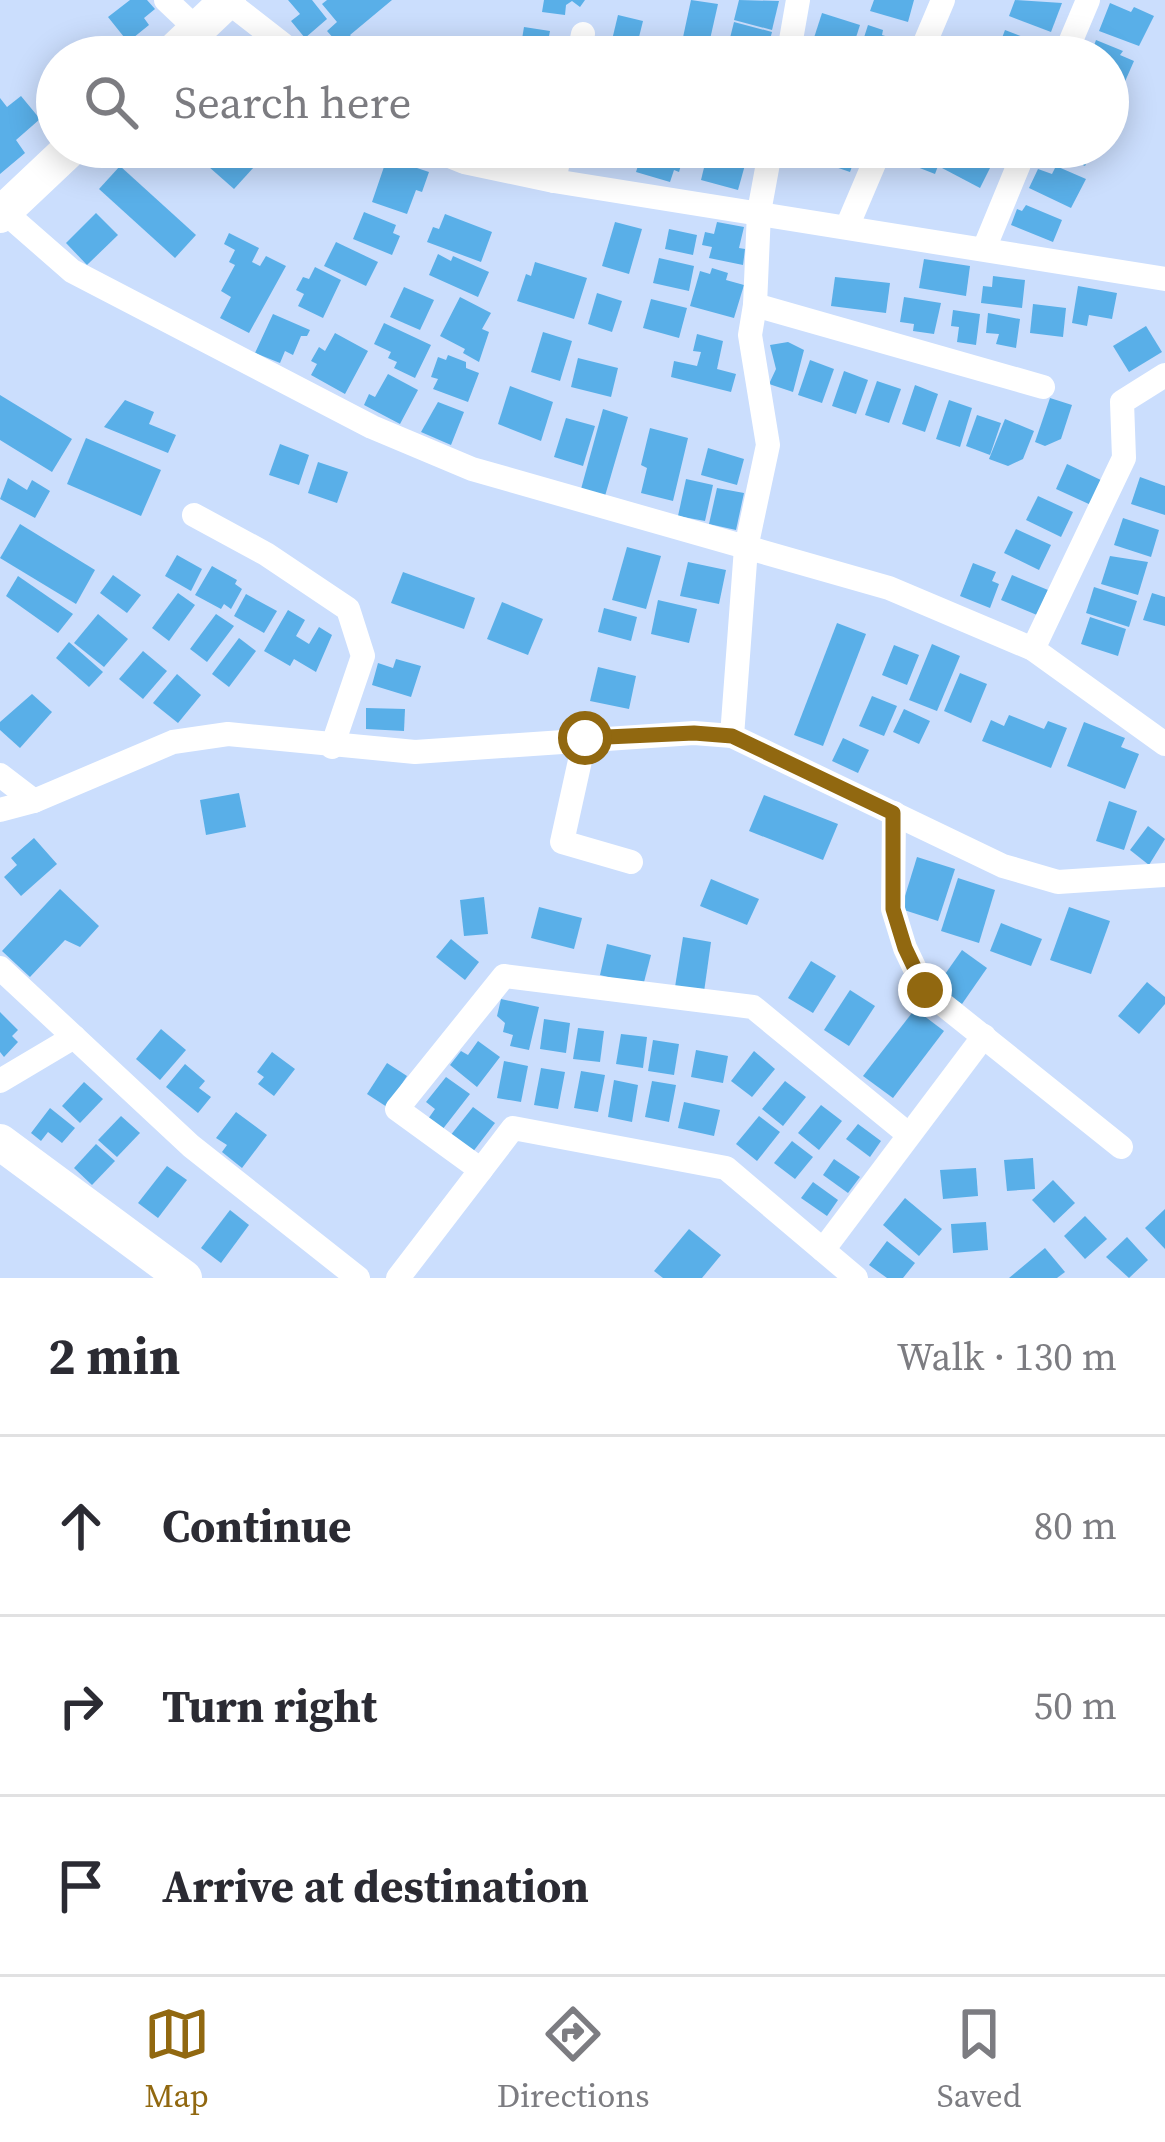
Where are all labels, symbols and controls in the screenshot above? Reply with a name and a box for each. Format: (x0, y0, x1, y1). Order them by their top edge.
search box (36, 36, 1129, 168)
icon: search (78, 69, 144, 135)
text: Search here (174, 71, 411, 133)
route start (558, 711, 612, 765)
route end (898, 963, 952, 1017)
text: 2 min (48, 1321, 180, 1391)
text: Walk · 130 m (897, 1330, 1117, 1383)
icon: ahead (48, 1493, 114, 1559)
text: Continue (162, 1495, 351, 1557)
text: 80 m (1034, 1499, 1117, 1552)
icon: right (48, 1673, 114, 1739)
text: Turn right (162, 1675, 377, 1737)
text: 50 m (1034, 1679, 1117, 1732)
icon: arrive (48, 1853, 114, 1919)
text: Arrive at destination (162, 1855, 589, 1917)
tab: Map (144, 2001, 210, 2118)
tab: Directions (497, 2001, 650, 2118)
tab: Saved (937, 2001, 1021, 2118)

